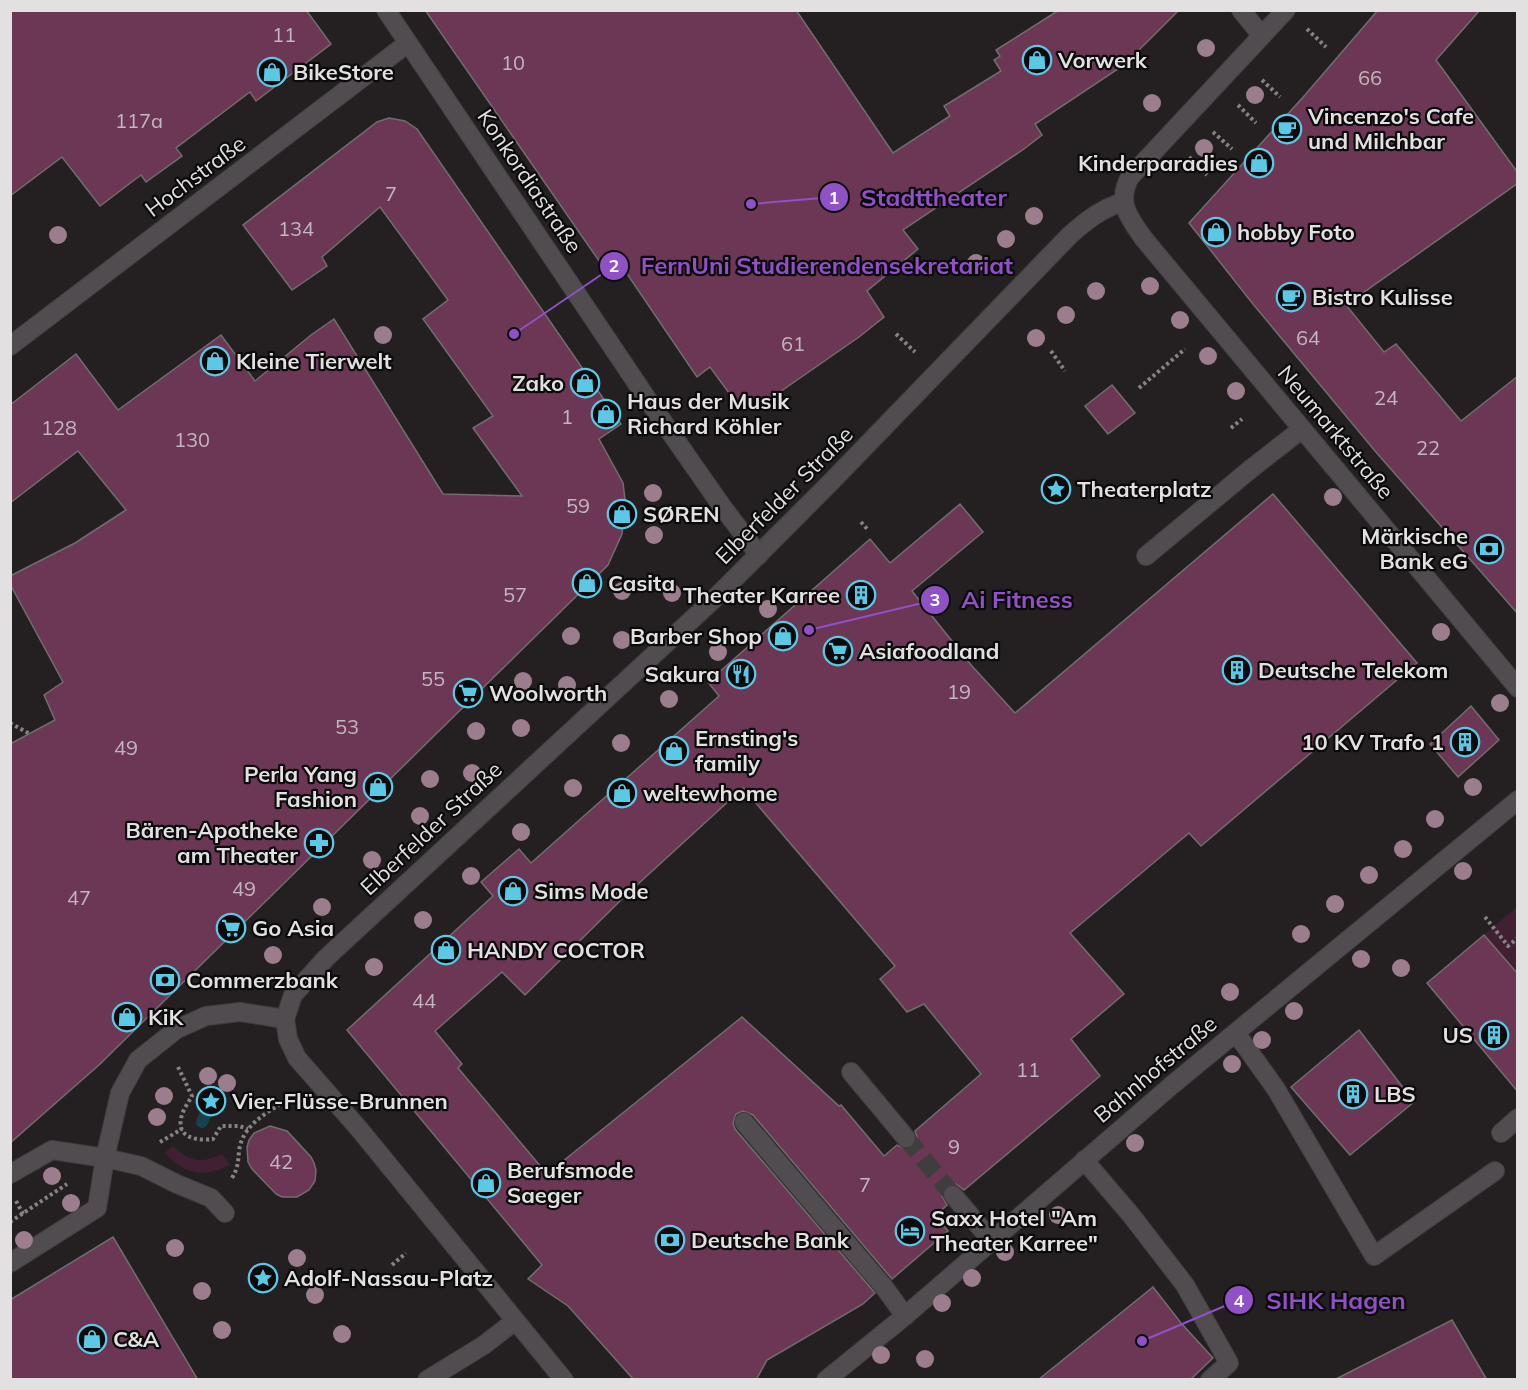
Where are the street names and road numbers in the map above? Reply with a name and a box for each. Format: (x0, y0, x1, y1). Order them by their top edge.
street label: Konkordiastraße (471, 104, 589, 258)
street label: Hochstraße (139, 129, 251, 223)
street label: Neumarktstraße (1272, 359, 1400, 505)
street label: Elberfelder Straße (709, 420, 859, 570)
street label: Elberfelder Straße (354, 755, 508, 901)
street label: Bahnhofstraße (1088, 1009, 1222, 1129)

